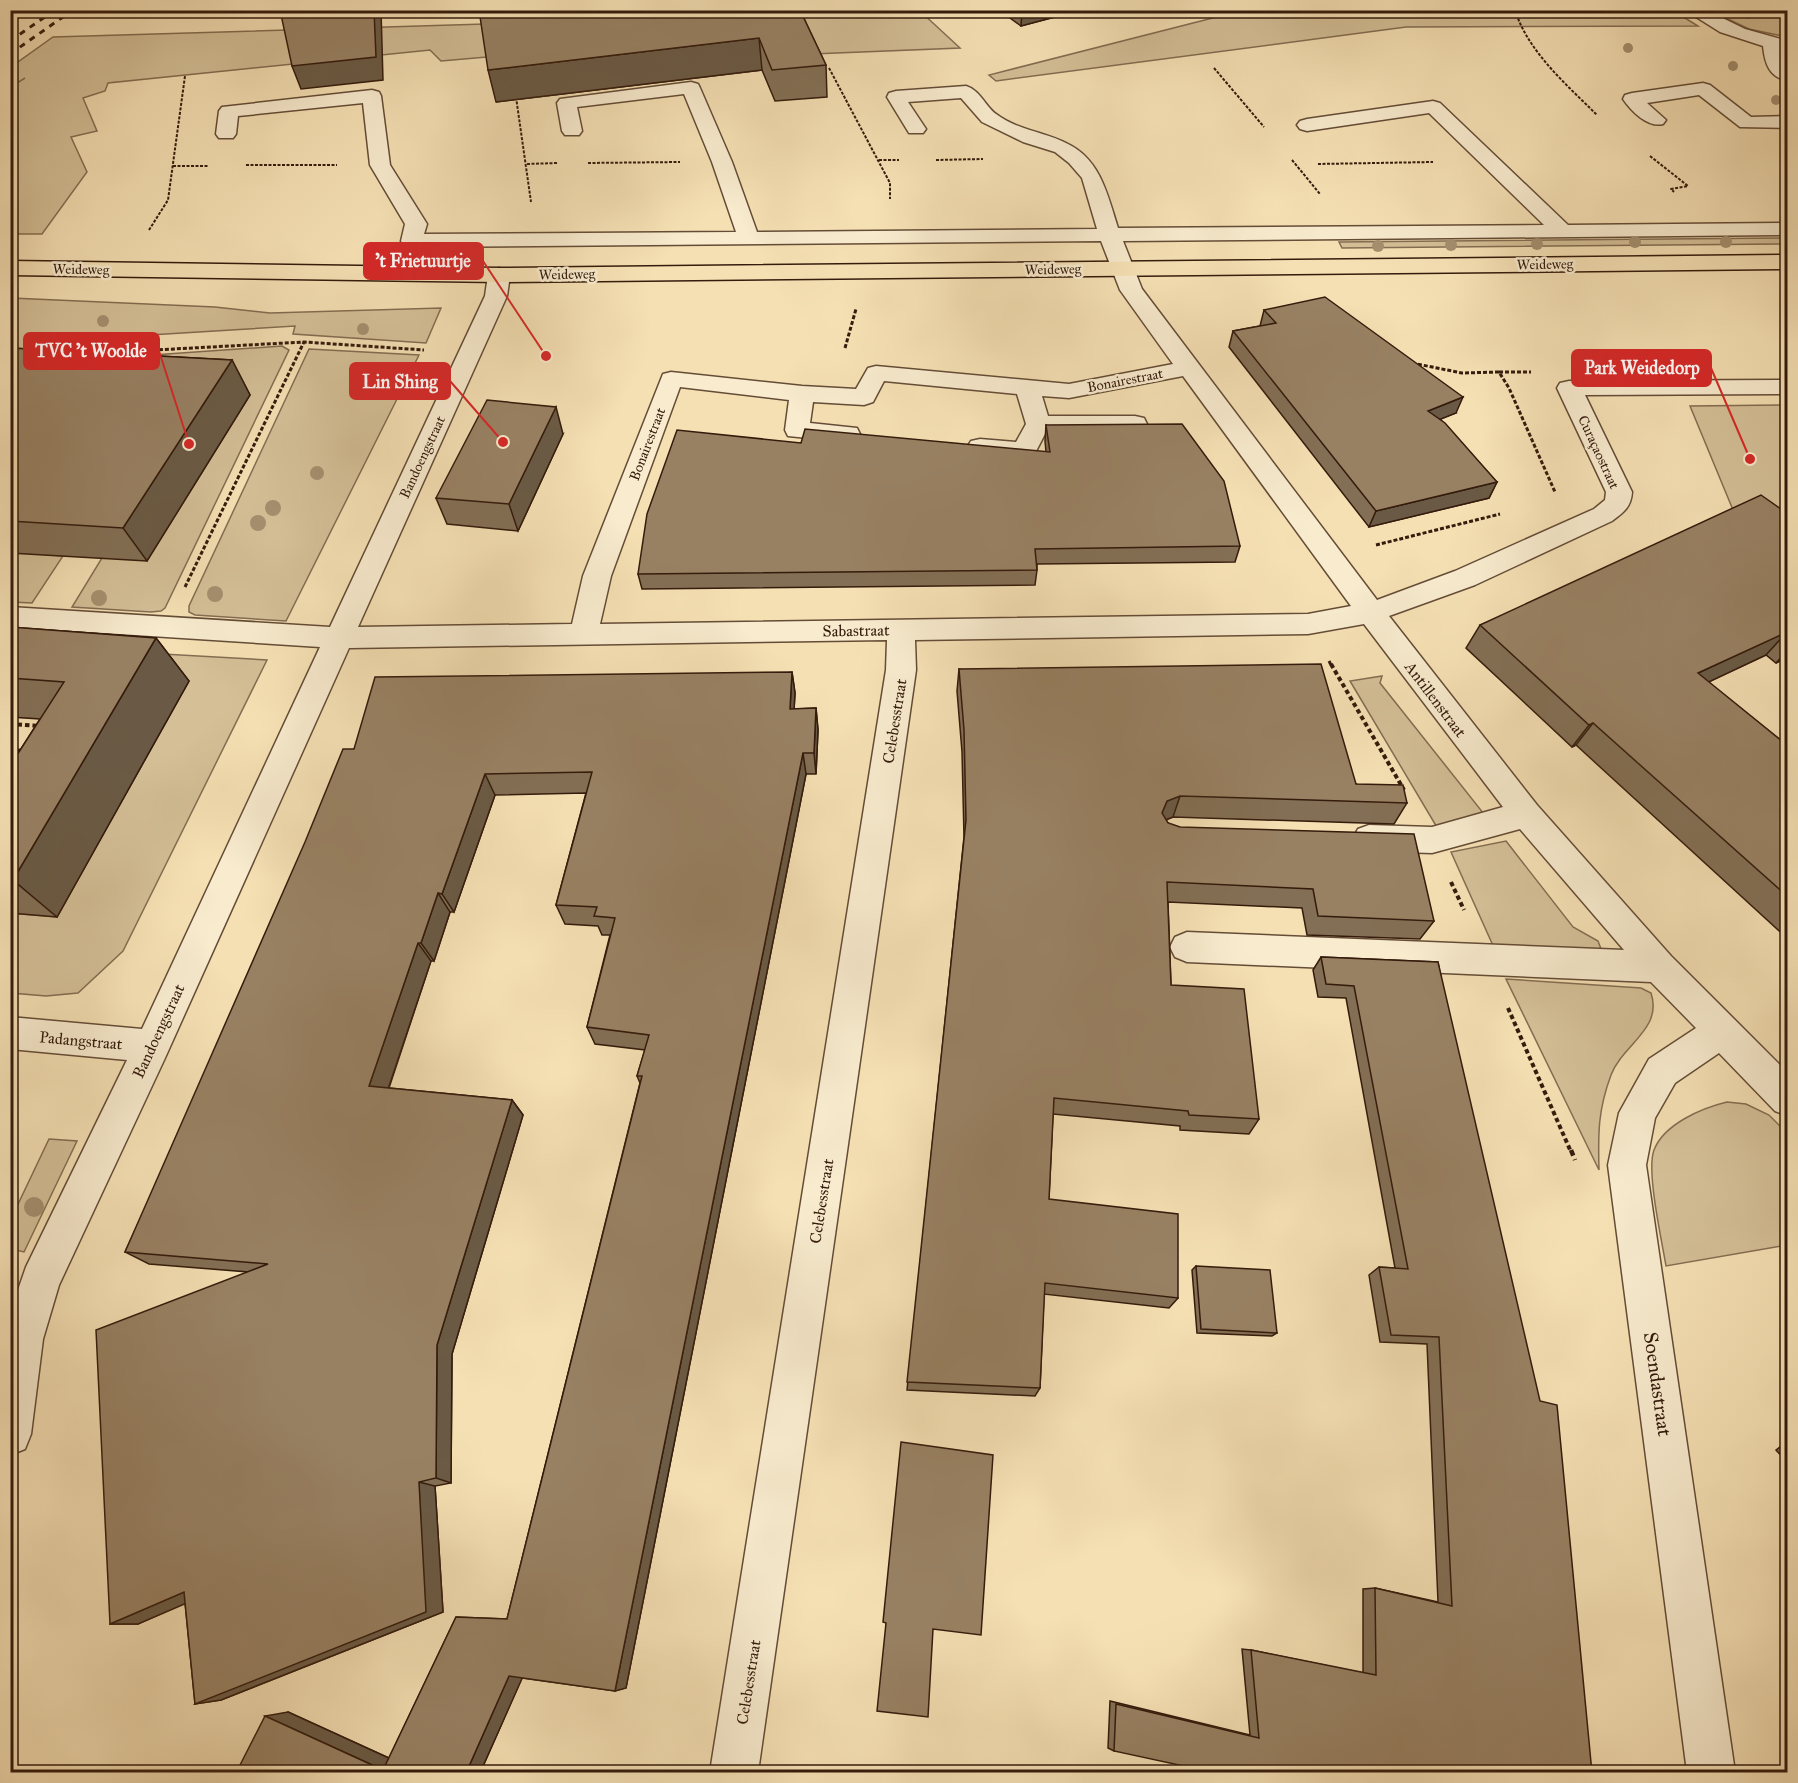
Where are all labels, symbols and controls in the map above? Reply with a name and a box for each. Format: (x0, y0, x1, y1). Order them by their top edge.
callout: 't Frietuurtje (364, 243, 483, 279)
text: 't Frietuurtje (375, 250, 471, 273)
street label: Weideweg (1517, 255, 1574, 273)
street label: Weideweg (1025, 260, 1082, 278)
street label: Weideweg (53, 261, 110, 279)
street label: Weideweg (539, 265, 596, 283)
callout: TVC 't Woolde (24, 333, 159, 369)
text: TVC 't Woolde (34, 340, 147, 362)
callout: Park Weidedorp (1572, 350, 1711, 386)
text: Park Weidedorp (1584, 357, 1700, 380)
callout: Lin Shing (350, 363, 450, 399)
street label: Bonairestraat (1086, 365, 1164, 396)
text: Lin Shing (362, 371, 438, 394)
street label: Bonairestraat (626, 405, 669, 483)
street label: Bandoengstraat (396, 413, 449, 501)
street label: Curaçaostraat (1574, 413, 1623, 492)
street label: Sabastraat (822, 620, 890, 641)
street label: Antillenstraat (1400, 657, 1470, 741)
street label: Celebesstraat (878, 677, 911, 765)
street label: Bandoengstraat (128, 981, 190, 1082)
street label: Padangstraat (39, 1027, 124, 1055)
street label: Celebesstraat (805, 1157, 838, 1245)
street label: Soendastraat (1639, 1330, 1677, 1438)
street label: Celebesstraat (732, 1638, 765, 1726)

